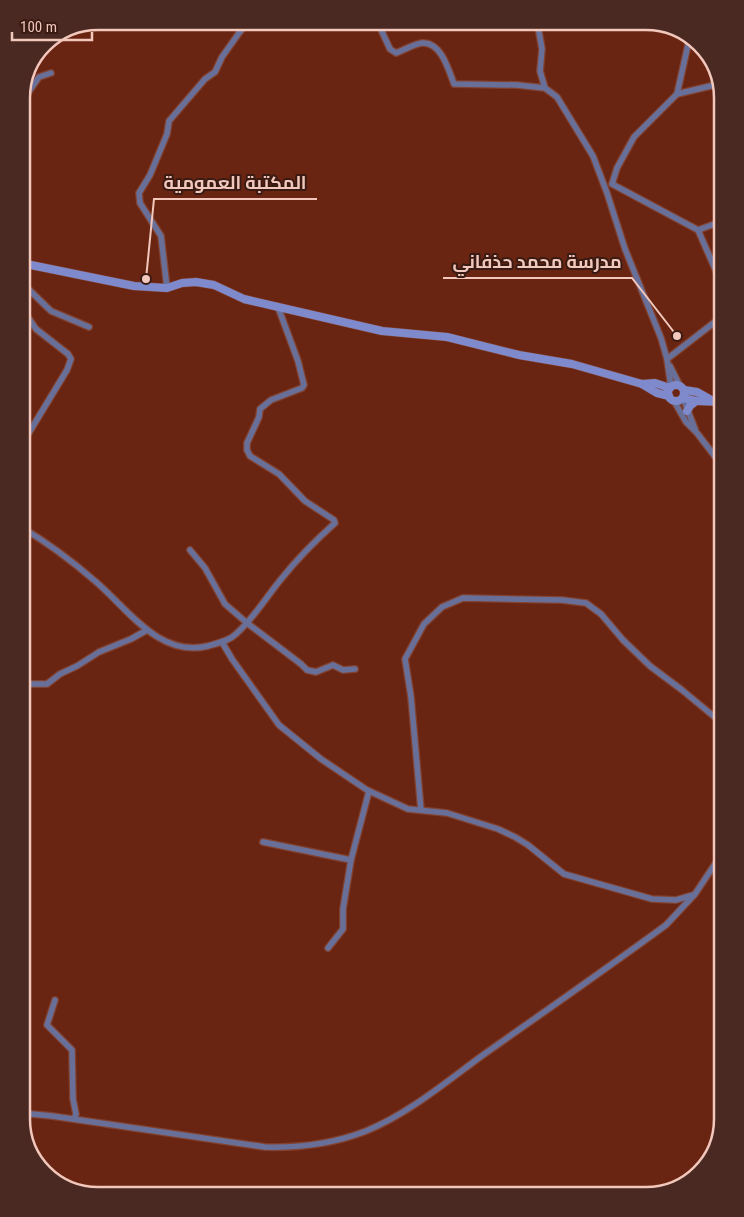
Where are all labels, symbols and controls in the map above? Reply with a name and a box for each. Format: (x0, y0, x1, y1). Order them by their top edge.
scale bar (12, 10, 92, 42)
text: 100 m (20, 18, 57, 36)
callout: المكتبة العمومية (154, 166, 317, 199)
text: المكتبة العمومية (163, 172, 307, 194)
callout: مدرسة محمد حذفاني (443, 245, 632, 278)
text: مدرسة محمد حذفاني (452, 251, 622, 277)

